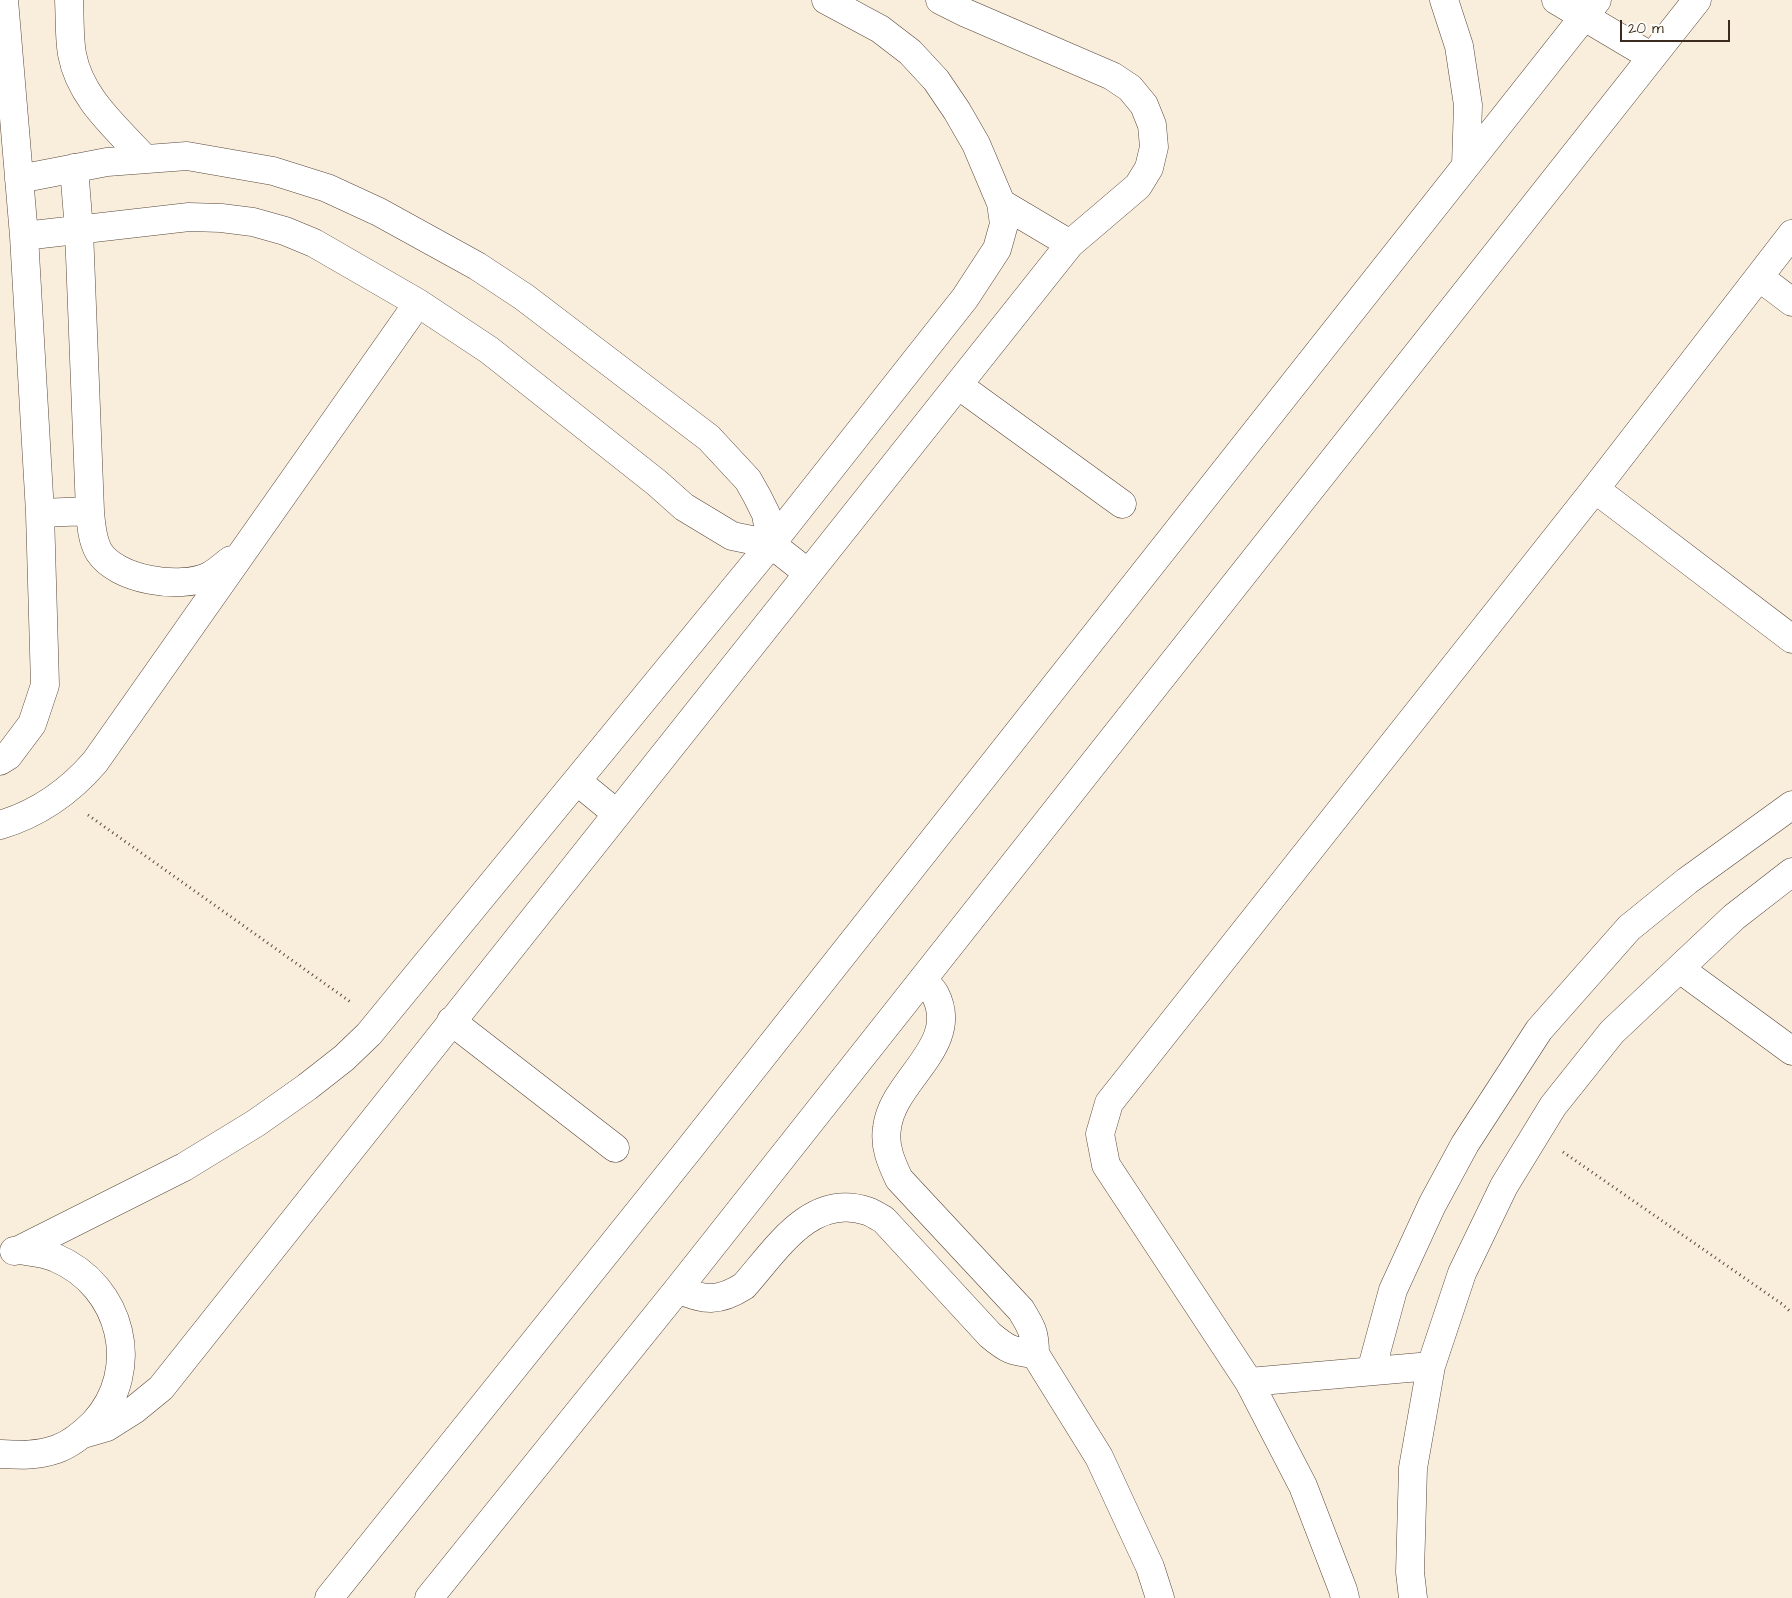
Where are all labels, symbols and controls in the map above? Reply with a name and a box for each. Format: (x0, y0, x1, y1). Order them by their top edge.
scale bar (1622, 10, 1732, 42)
text: 20 m (1628, 18, 1664, 39)

